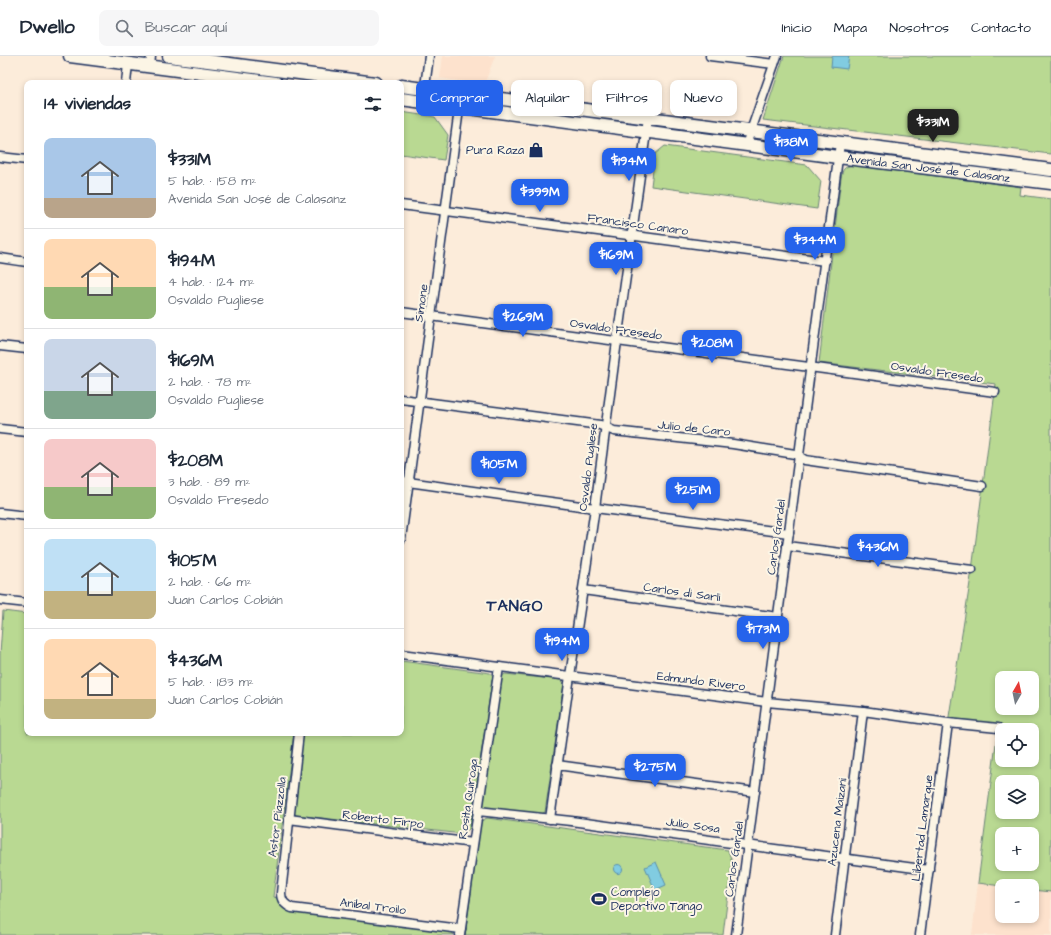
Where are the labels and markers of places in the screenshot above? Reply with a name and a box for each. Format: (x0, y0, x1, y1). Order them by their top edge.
pin: $331M (905, 109, 961, 143)
pin: $138M (763, 129, 819, 163)
shop icon: Pura Raza (527, 141, 545, 159)
place label: Pura Raza (466, 142, 524, 159)
pin: $194M (601, 148, 657, 182)
pin: $399M (512, 179, 568, 213)
pin: $344M (787, 227, 843, 261)
pin: $169M (588, 242, 644, 276)
pin: $269M (495, 304, 551, 338)
pin: $208M (684, 330, 740, 364)
pin: $105M (471, 451, 527, 485)
pin: $251M (665, 477, 721, 511)
pin: $436M (850, 534, 906, 568)
pin: $173M (735, 616, 791, 650)
pin: $194M (534, 628, 590, 662)
pin: $275M (627, 754, 683, 788)
place label: Complejo Deportivo Tango (611, 884, 703, 916)
sports icon: Complejo Deportivo Tango (590, 890, 608, 908)

